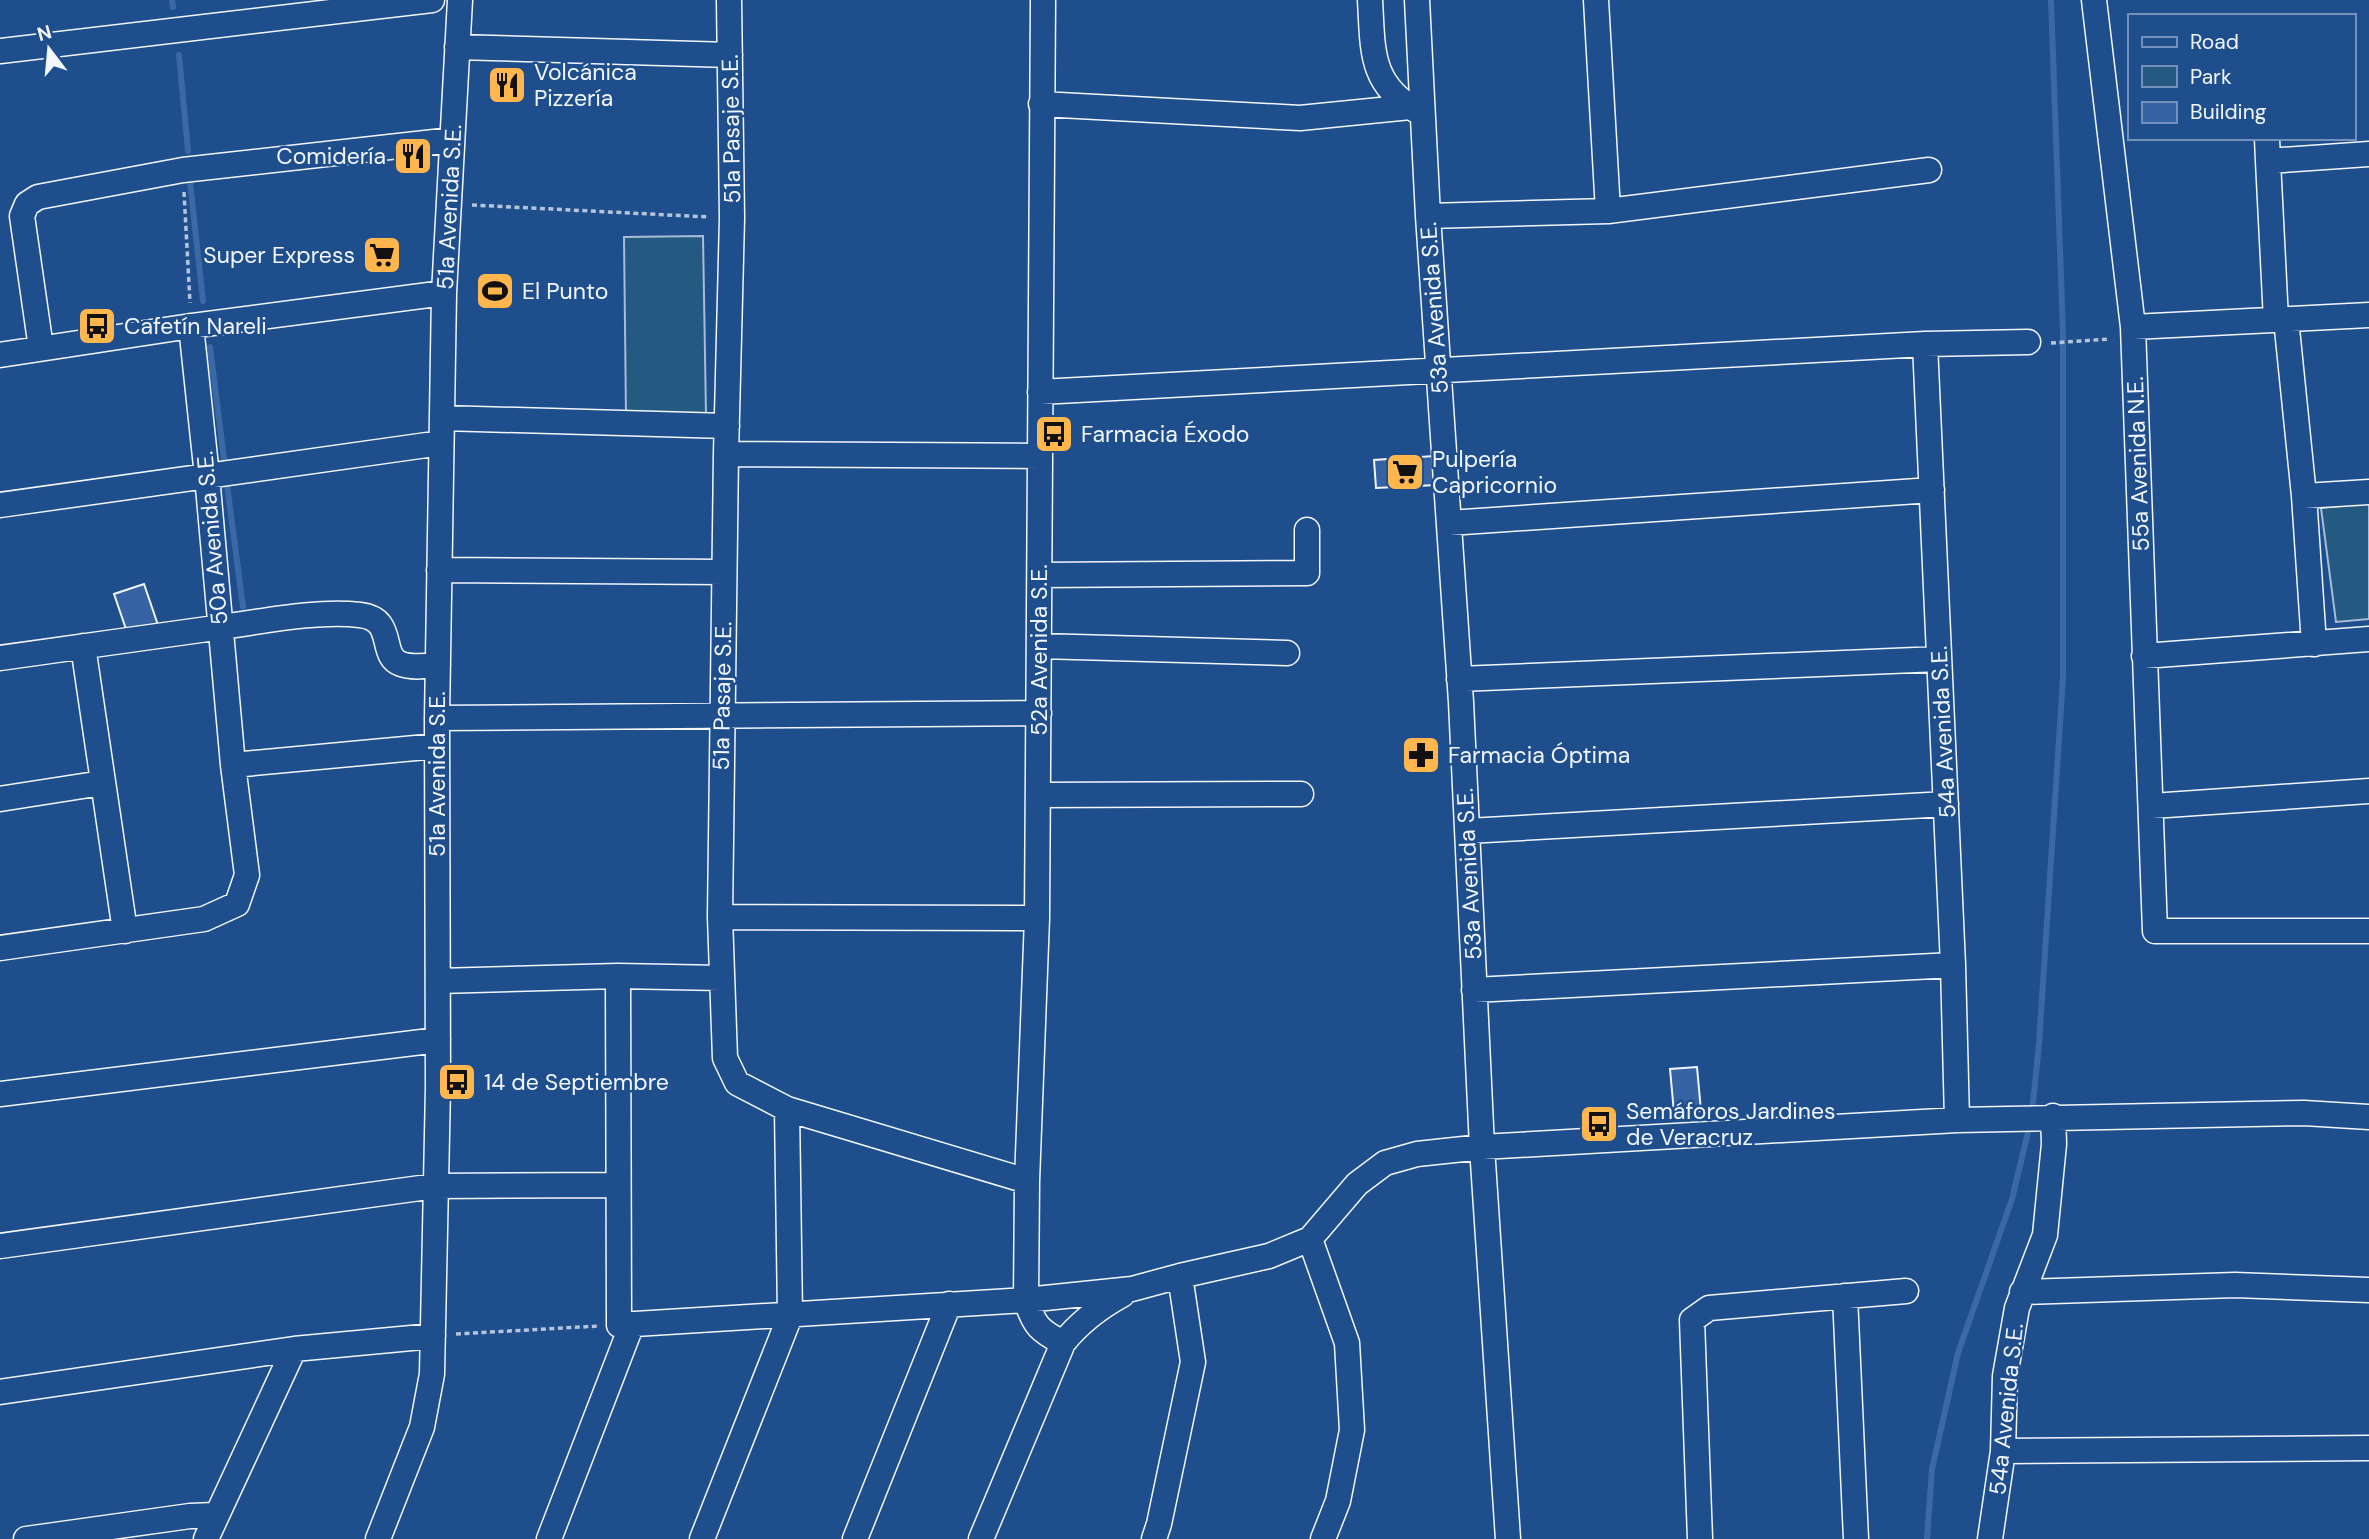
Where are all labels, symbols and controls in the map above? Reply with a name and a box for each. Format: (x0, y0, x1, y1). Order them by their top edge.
north arrow (14, 14, 84, 84)
legend (2128, 14, 2355, 140)
text: N (34, 19, 55, 47)
text: Road (2190, 28, 2239, 56)
street label: 51a Pasaje S.E. (715, 54, 747, 204)
place label: Volcánica Pizzería (534, 57, 637, 113)
text: Park (2190, 63, 2232, 91)
restaurant icon: Volcánica Pizzería (486, 64, 528, 106)
text: Building (2190, 98, 2267, 126)
street label: 51a Avenida S.E. (430, 123, 468, 291)
restaurant icon: Comidería (392, 135, 434, 177)
place label: Comidería (276, 141, 386, 171)
street label: 53a Avenida S.E. (1413, 221, 1455, 395)
supermarket icon: Super Express (361, 234, 403, 276)
place label: Super Express (203, 240, 355, 270)
sports icon: El Punto (474, 270, 516, 312)
place label: El Punto (522, 276, 608, 306)
bus stop icon: Cafetín Nareli (76, 305, 118, 347)
place label: Cafetín Nareli (124, 311, 267, 341)
street label: 55a Avenida N.E. (2120, 376, 2156, 552)
bus stop icon: Farmacia Éxodo (1033, 413, 1075, 455)
place label: Farmacia Éxodo (1081, 419, 1249, 449)
place label: Pulpería Capricornio (1432, 444, 1557, 500)
street label: 50a Avenida S.E. (189, 450, 235, 626)
supermarket icon: Pulpería Capricornio (1384, 451, 1426, 493)
street label: 52a Avenida S.E. (1024, 564, 1054, 736)
street label: 51a Pasaje S.E. (706, 621, 738, 771)
street label: 54a Avenida S.E. (1924, 645, 1962, 819)
street label: 51a Avenida S.E. (422, 691, 452, 857)
pharmacy icon: Farmacia Óptima (1400, 734, 1442, 776)
place label: Farmacia Óptima (1448, 740, 1630, 770)
street label: 53a Avenida S.E. (1450, 787, 1488, 961)
bus stop icon: 14 de Septiembre (436, 1061, 478, 1103)
place label: 14 de Septiembre (484, 1067, 669, 1097)
place label: Semáforos Jardines de Veracruz (1626, 1096, 1836, 1152)
bus stop icon: Semáforos Jardines de Veracruz (1578, 1103, 1620, 1145)
street label: 54a Avenida S.E. (1982, 1322, 2030, 1496)

